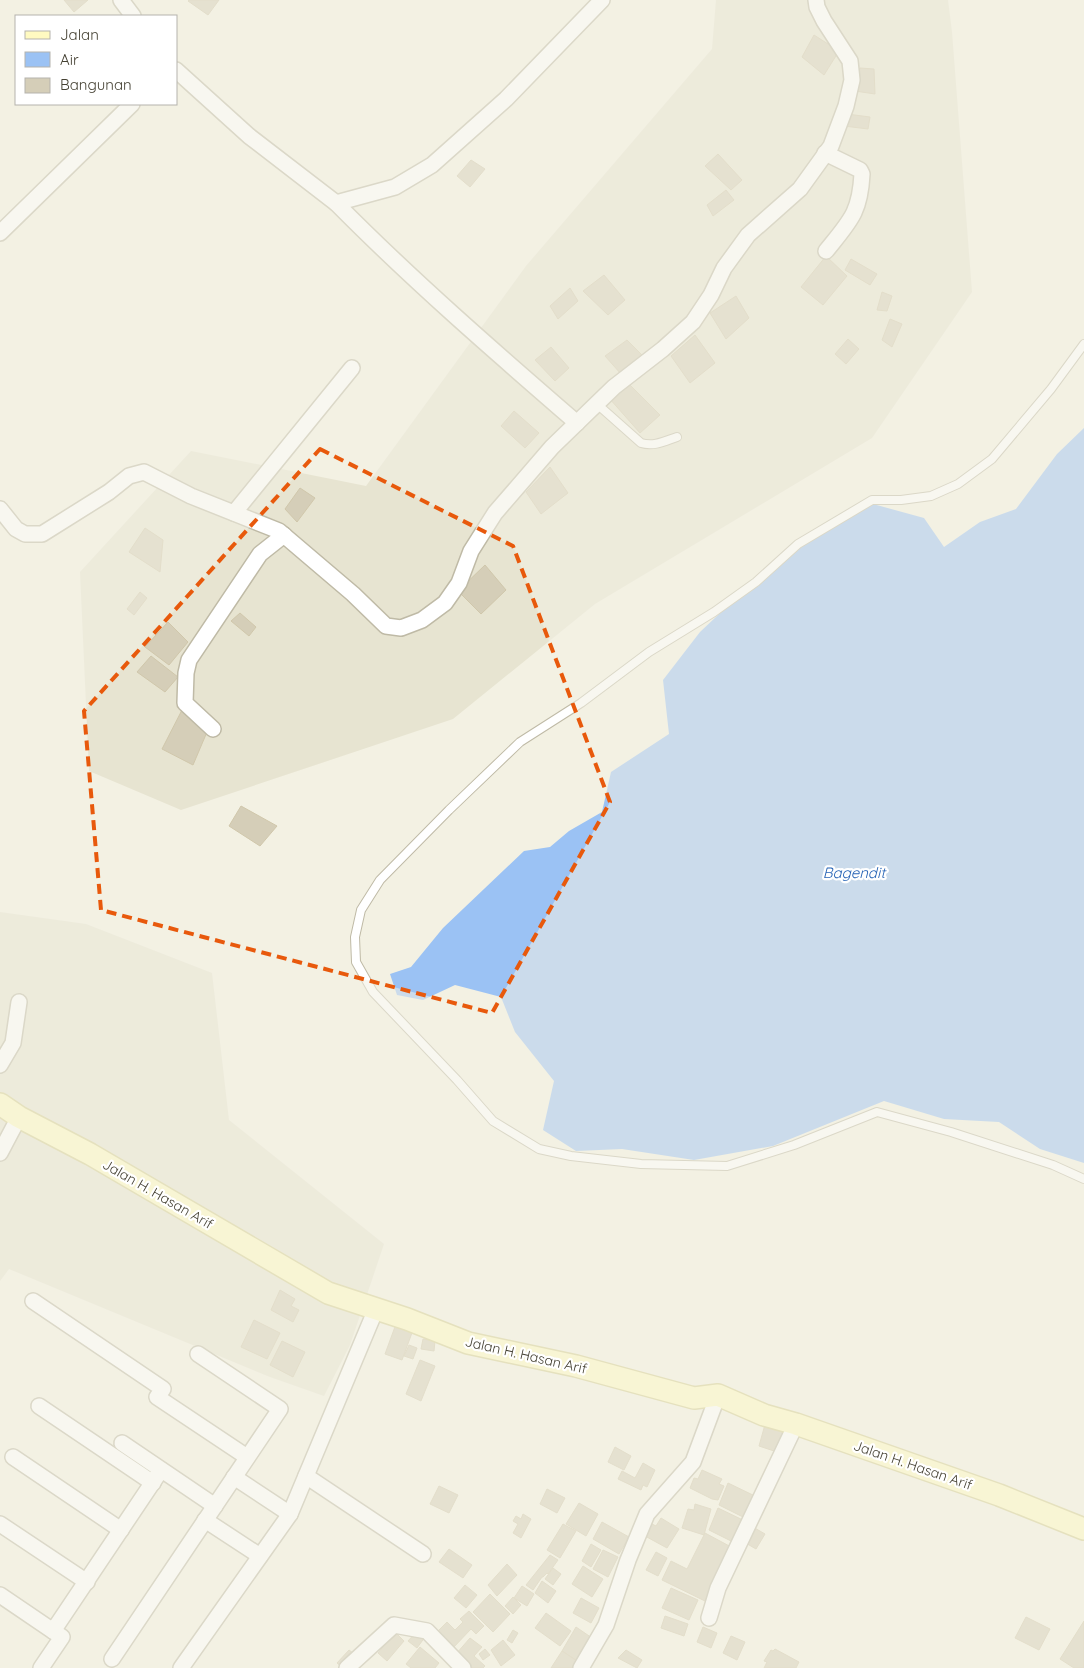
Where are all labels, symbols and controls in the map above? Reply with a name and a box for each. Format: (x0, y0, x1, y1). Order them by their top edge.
legend (15, 15, 178, 105)
text: Jalan (60, 25, 99, 44)
text: Air (60, 50, 79, 69)
text: Bangunan (60, 75, 132, 94)
water label: Bagendit (823, 863, 887, 882)
street label: Jalan H. Hasan Arif (100, 1155, 216, 1233)
street label: Jalan H. Hasan Arif (463, 1332, 589, 1378)
street label: Jalan H. Hasan Arif (851, 1436, 975, 1494)

